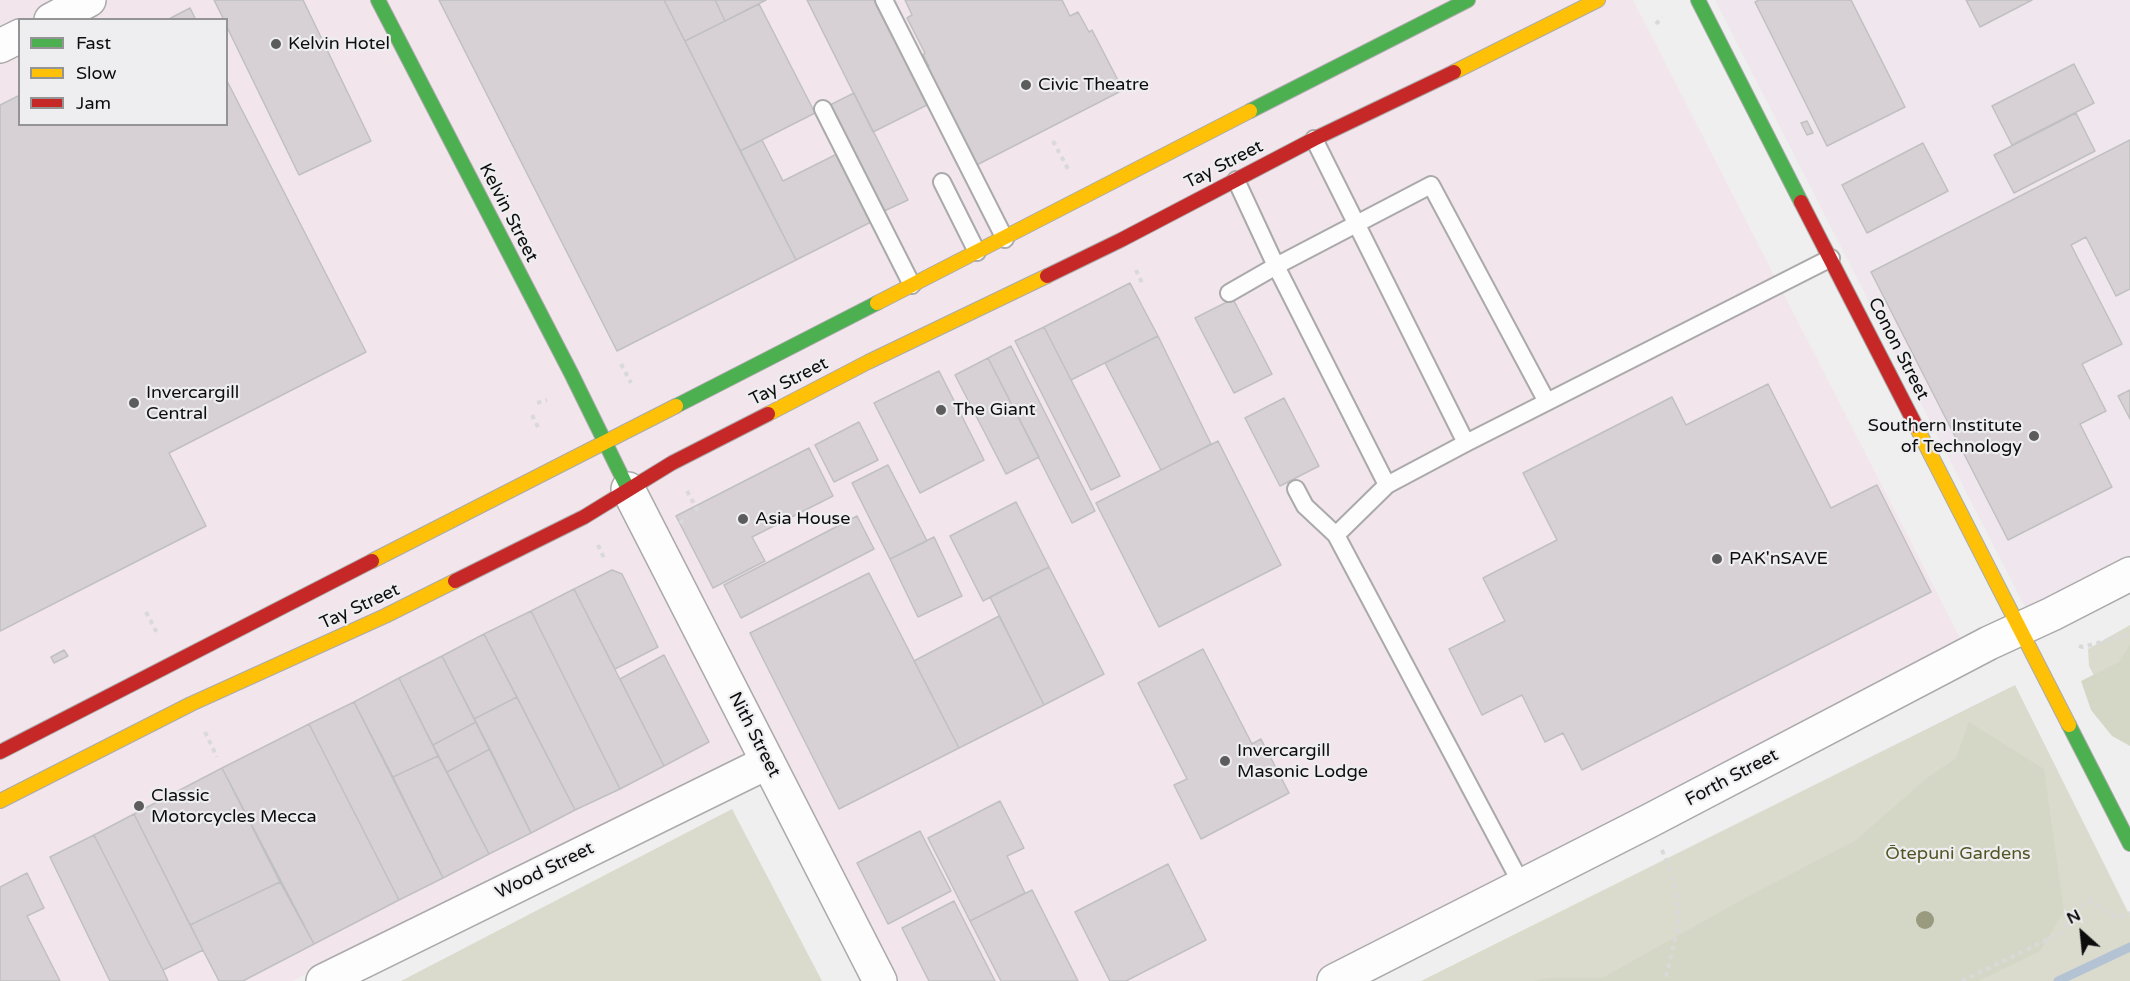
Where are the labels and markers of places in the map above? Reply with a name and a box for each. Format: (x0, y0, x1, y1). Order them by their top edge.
place label: Kelvin Hotel (288, 33, 390, 55)
marker: Kelvin Hotel (269, 37, 283, 51)
place label: Civic Theatre (1038, 74, 1149, 96)
marker: Civic Theatre (1019, 78, 1033, 92)
place label: Invercargill Central (146, 382, 239, 424)
marker: Invercargill Central (127, 396, 141, 410)
place label: The Giant (953, 399, 1036, 421)
marker: The Giant (934, 403, 948, 417)
place label: Southern Institute of Technology (1868, 415, 2022, 458)
marker: Southern Institute of Technology (2027, 429, 2041, 443)
place label: Asia House (755, 508, 850, 530)
marker: Asia House (736, 512, 750, 526)
place label: PAK'nSAVE (1729, 548, 1828, 570)
marker: PAK'nSAVE (1710, 552, 1724, 566)
place label: Invercargill Masonic Lodge (1237, 740, 1368, 783)
marker: Invercargill Masonic Lodge (1218, 754, 1232, 768)
place label: Classic Motorcycles Mecca (151, 785, 317, 828)
marker: Classic Motorcycles Mecca (132, 799, 146, 813)

